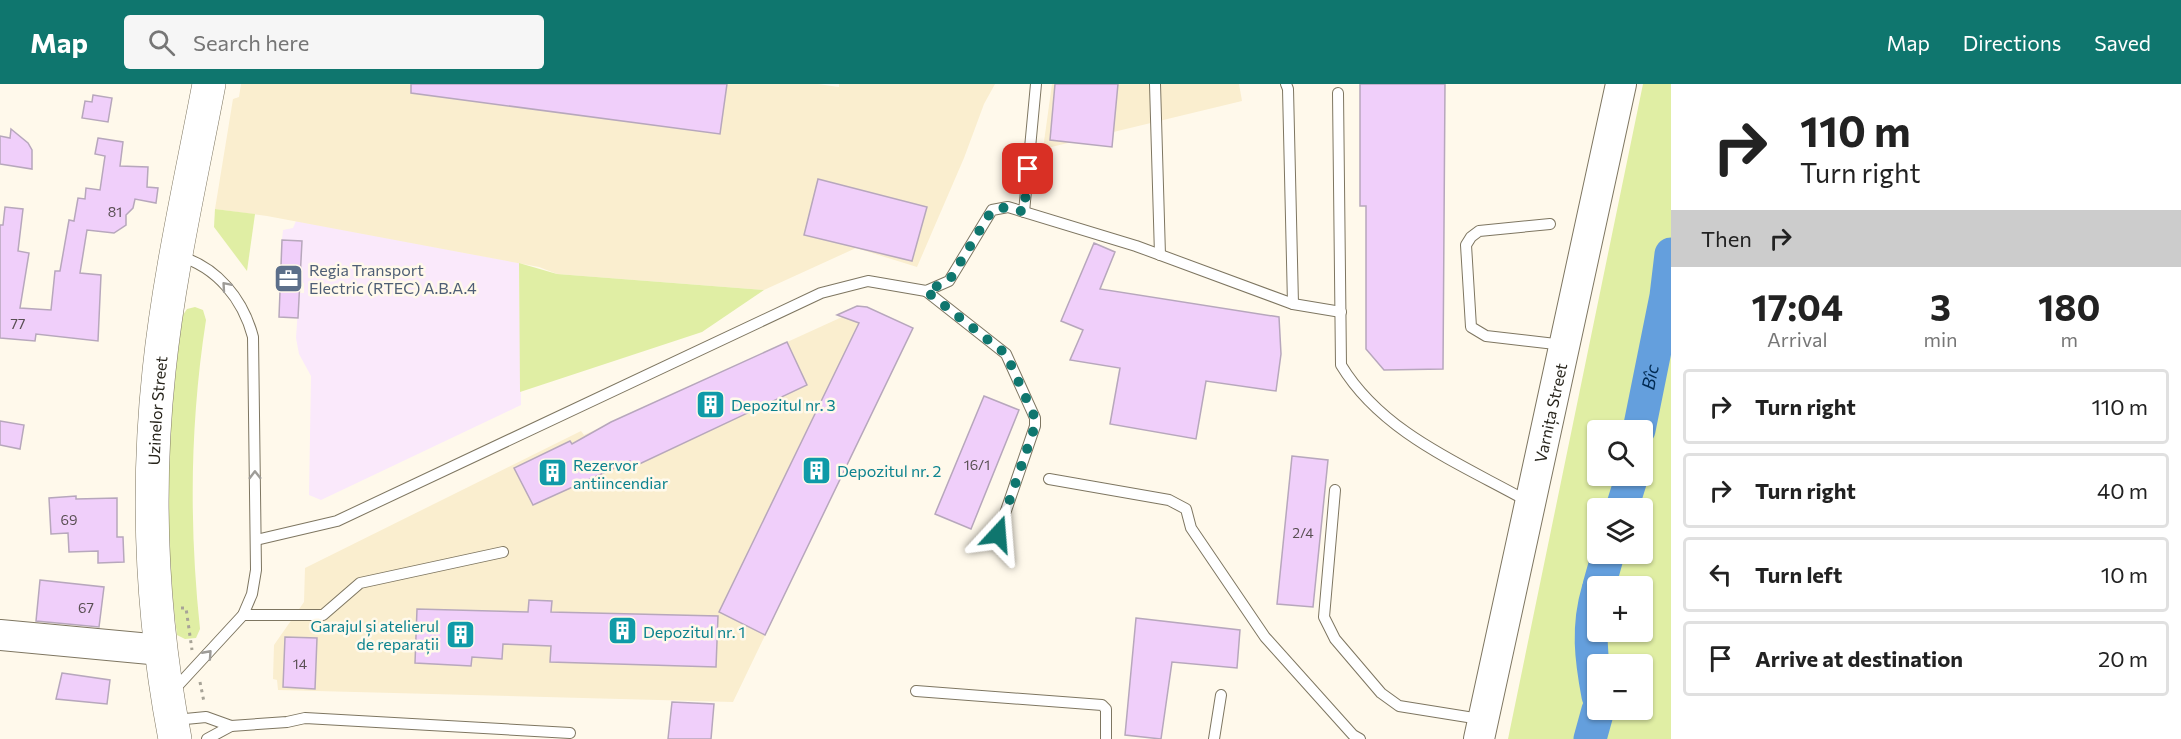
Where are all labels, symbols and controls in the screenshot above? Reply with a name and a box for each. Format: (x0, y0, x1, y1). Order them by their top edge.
search box (124, 15, 544, 69)
text: Map (30, 25, 88, 59)
icon: search (145, 26, 178, 59)
text: Search here (193, 29, 309, 56)
text: Map (1887, 30, 1930, 55)
text: Directions (1963, 30, 2061, 55)
text: Saved (2094, 30, 2151, 55)
text: 110 m (1800, 104, 1911, 156)
icon: right (1701, 108, 1779, 186)
pin (1002, 143, 1053, 194)
icon: arrive (1011, 152, 1044, 185)
text: Turn right (1800, 156, 1920, 189)
house number: 81 (108, 203, 122, 220)
icon: right (1764, 222, 1797, 255)
text: Then (1701, 225, 1752, 252)
place label: Regia Transport Electric (RTEC) A.B.A.4 (309, 260, 477, 297)
office icon: Regia Transport Electric (RTEC) A.B.A.4 (272, 262, 304, 294)
one-way arrow (222, 282, 233, 293)
text: 17:04 (1751, 284, 1843, 328)
text: 3 (1930, 284, 1951, 328)
text: 180 (2038, 284, 2101, 328)
house number: 77 (11, 315, 25, 332)
text: Arrival (1767, 327, 1828, 351)
text: min (1924, 327, 1958, 351)
text: m (2061, 327, 2078, 351)
street label: Uzinelor Street (143, 354, 170, 466)
street label: Varnița Street (1530, 361, 1570, 464)
water label: Bîc (1636, 362, 1663, 392)
building icon: Depozitul nr. 3 (694, 388, 726, 420)
icon: right (1704, 390, 1737, 423)
text: Turn right (1755, 393, 1856, 420)
text: 110 m (2091, 393, 2148, 420)
place label: Depozitul nr. 3 (731, 395, 836, 414)
map controls (1587, 420, 1653, 720)
button: search (1587, 420, 1653, 486)
building icon: Depozitul nr. 2 (800, 454, 832, 486)
place label: Rezervor antiincendiar (573, 455, 669, 492)
house number: 16/1 (964, 456, 990, 473)
building icon: Rezervor antiincendiar (536, 457, 568, 489)
place label: Depozitul nr. 2 (837, 461, 942, 480)
one-way arrow (249, 470, 261, 479)
icon: right (1704, 474, 1737, 507)
text: Turn right (1755, 477, 1856, 504)
text: 40 m (2097, 477, 2148, 504)
button: layers (1587, 498, 1653, 564)
position arrow (966, 502, 1030, 566)
house number: 69 (61, 511, 77, 528)
house number: 2/4 (1292, 524, 1314, 541)
icon: left (1704, 558, 1737, 591)
text: Turn left (1755, 561, 1842, 588)
text: 10 m (2101, 561, 2148, 588)
button: + (1587, 576, 1653, 642)
house number: 67 (78, 599, 94, 616)
building icon: Depozitul nr. 1 (606, 615, 638, 647)
place label: Garajul și atelierul de reparații (310, 616, 439, 655)
building icon: Garajul și atelierul de reparații (444, 618, 476, 650)
place label: Depozitul nr. 1 (643, 622, 745, 641)
icon: arrive (1704, 642, 1737, 675)
text: Arrive at destination (1755, 645, 1963, 672)
text: 20 m (2098, 645, 2148, 672)
one-way arrow (201, 650, 212, 661)
button: − (1587, 654, 1653, 720)
house number: 14 (293, 655, 308, 672)

